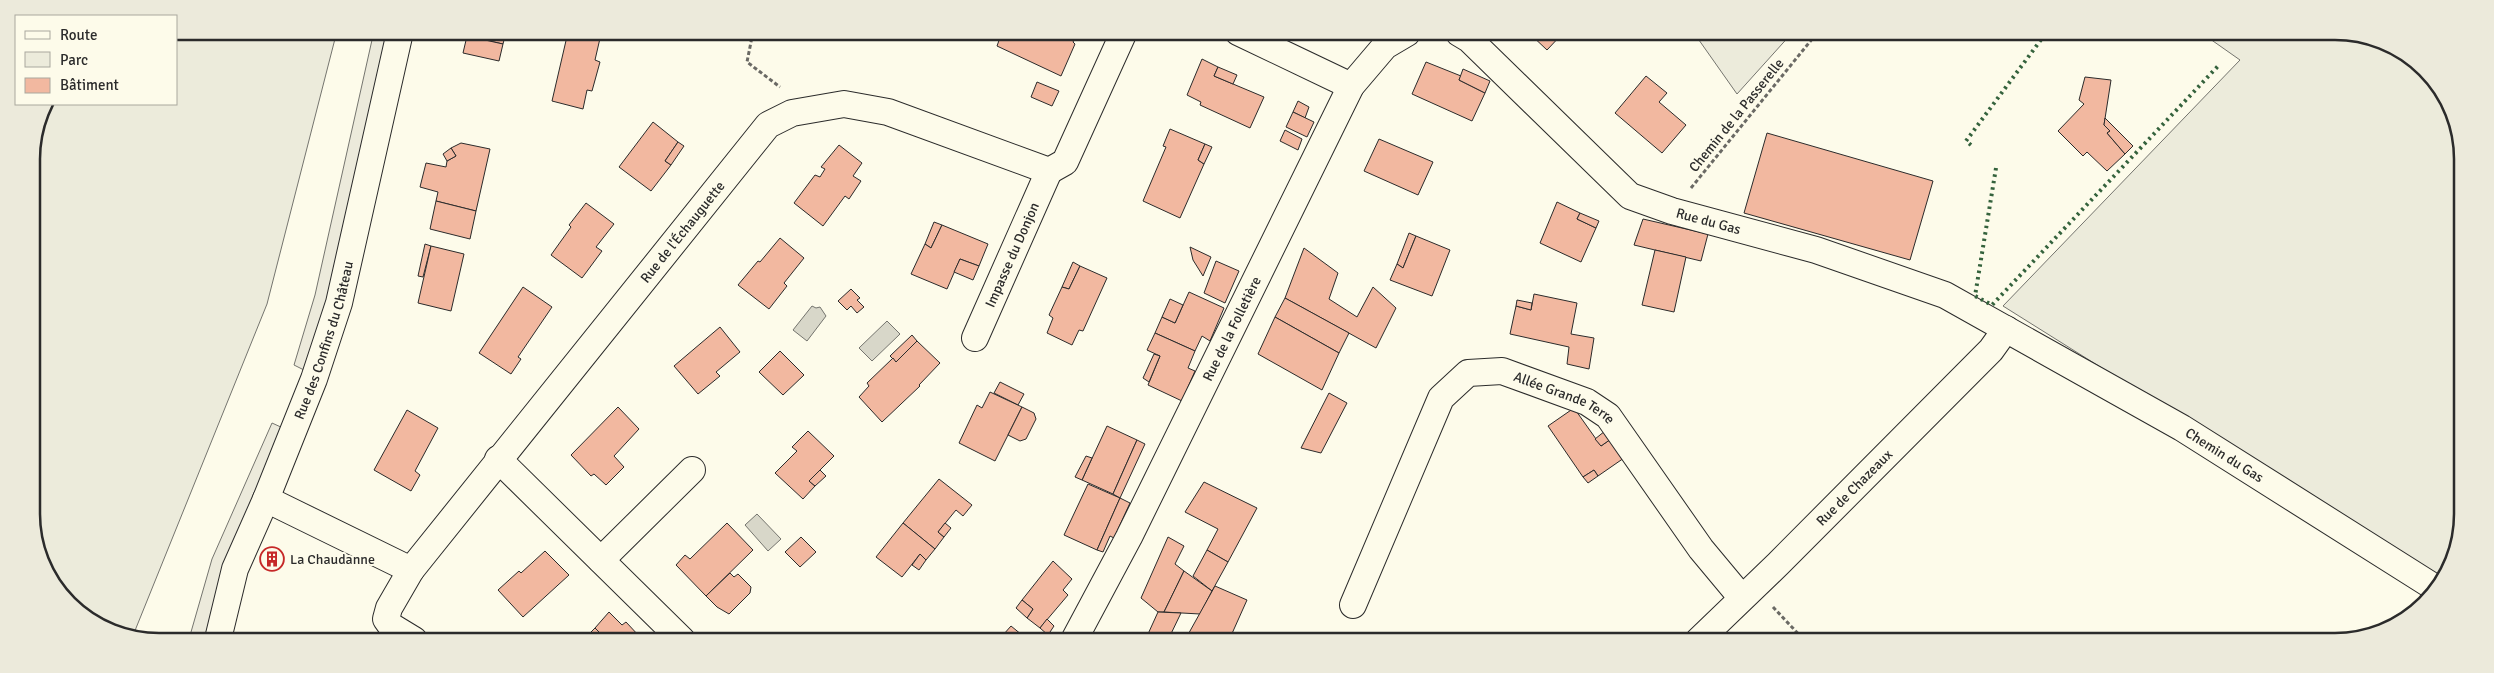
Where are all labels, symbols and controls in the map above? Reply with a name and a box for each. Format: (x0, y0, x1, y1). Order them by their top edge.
legend (15, 15, 178, 105)
text: Route (60, 26, 97, 44)
text: Parc (60, 51, 88, 69)
street label: Chemin de la Passerelle (1685, 55, 1787, 176)
text: Bâtiment (60, 76, 119, 94)
street label: Rue de l'Échauguette (637, 178, 729, 286)
street label: Impasse du Donjon (982, 200, 1043, 310)
street label: Rue du Gas (1674, 205, 1743, 238)
street label: Rue des Confins du Château (291, 259, 357, 422)
street label: Rue de la Folletière (1199, 274, 1265, 384)
street label: Allée Grande Terre (1511, 368, 1619, 427)
street label: Chemin du Gas (2182, 424, 2267, 486)
street label: Rue de Chazeaux (1813, 446, 1897, 530)
building icon: La Chaudanne (259, 546, 285, 572)
place label: La Chaudanne (290, 551, 375, 568)

